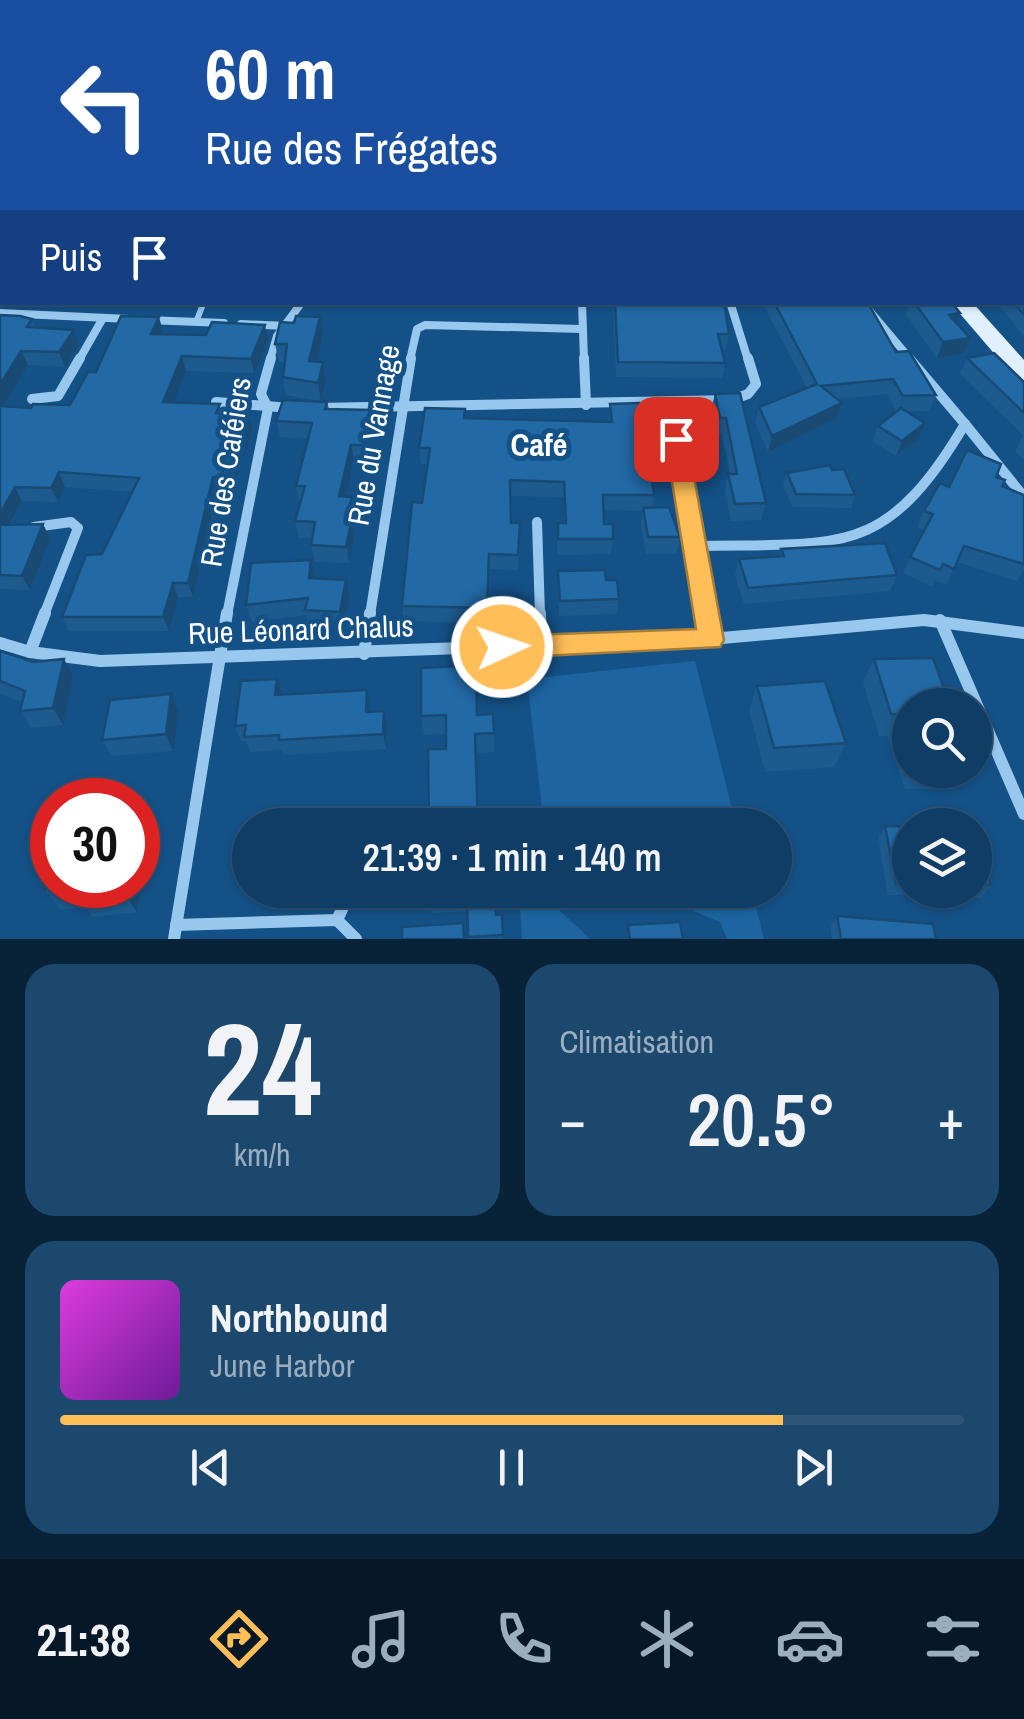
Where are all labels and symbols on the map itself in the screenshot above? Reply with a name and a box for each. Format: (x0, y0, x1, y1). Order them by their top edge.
street label: Rue du Vannage (337, 341, 409, 528)
street label: Rue des Caféiers (190, 374, 260, 570)
pin (634, 397, 719, 482)
district label: Café (511, 423, 567, 466)
position arrow (450, 595, 554, 699)
street label: Rue Léonard Chalus (188, 605, 414, 653)
speed limit sign: 30 (30, 778, 160, 908)

